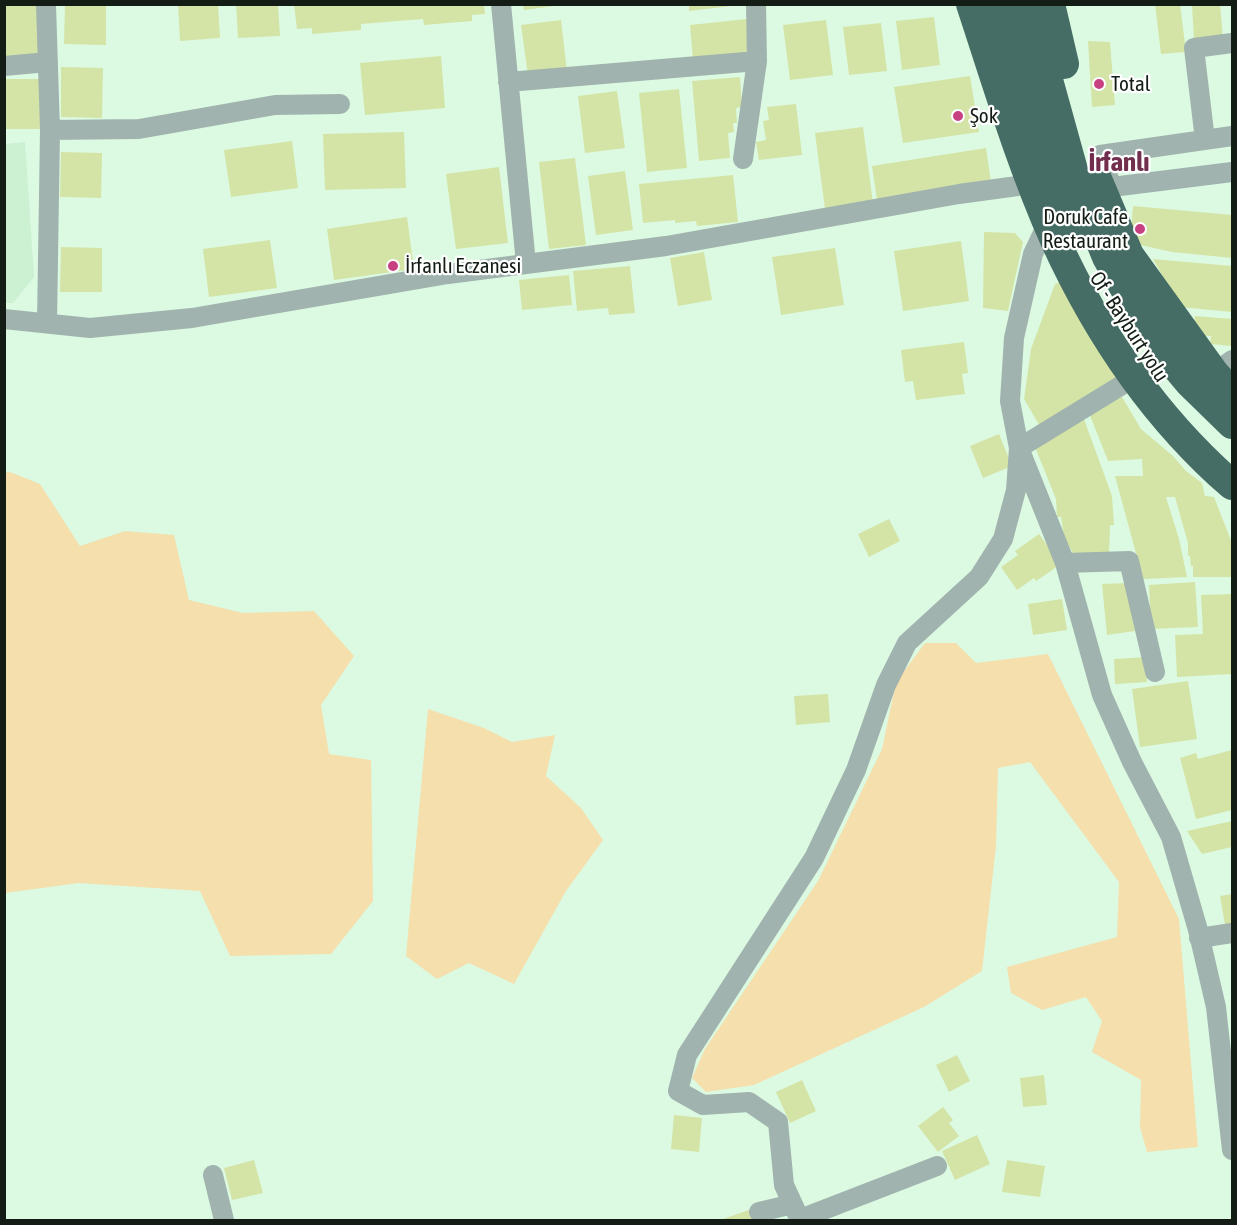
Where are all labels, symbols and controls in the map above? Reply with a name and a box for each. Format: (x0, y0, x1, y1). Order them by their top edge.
place label: Total (1111, 71, 1150, 97)
marker: Total (1092, 77, 1106, 91)
place label: Şok (970, 103, 998, 129)
marker: Şok (951, 109, 965, 123)
district label: İrfanlı (1088, 146, 1150, 178)
place label: Doruk Cafe Restaurant (1043, 204, 1128, 254)
marker: Doruk Cafe Restaurant (1133, 222, 1147, 236)
place label: İrfanlı Eczanesi (405, 253, 521, 279)
marker: İrfanlı Eczanesi (386, 259, 400, 273)
street label: Of - Bayburt yolu (1084, 267, 1174, 387)

